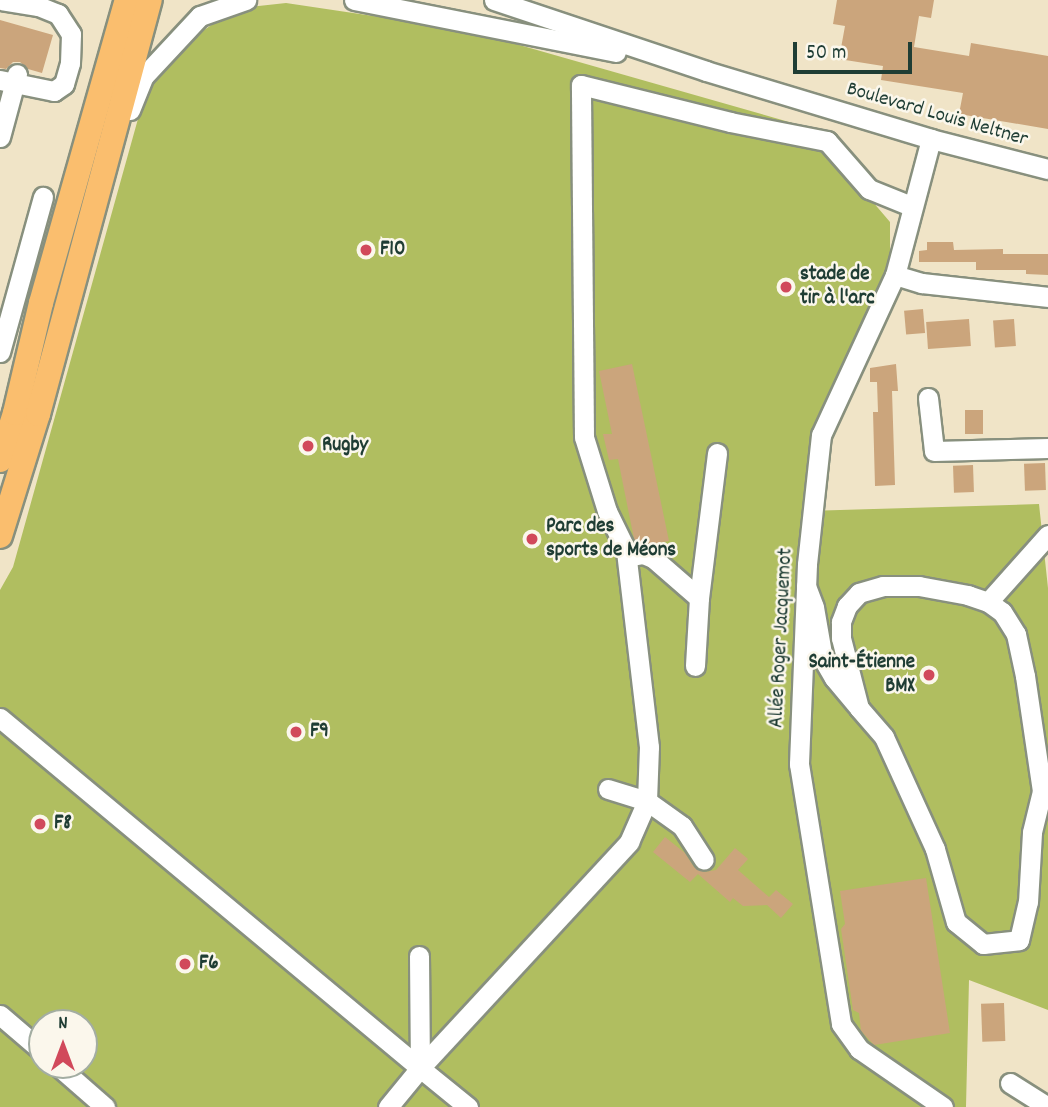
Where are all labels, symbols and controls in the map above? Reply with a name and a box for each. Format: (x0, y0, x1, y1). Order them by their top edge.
scale bar (796, 28, 915, 72)
text: 50 m (806, 39, 846, 69)
street label: Boulevard Louis Neltner (844, 77, 1030, 153)
place label: F10 (380, 237, 405, 263)
marker: F10 (358, 242, 374, 258)
place label: stade de tir à l'arc (800, 262, 875, 312)
marker: stade de tir à l'arc (778, 279, 794, 295)
place label: Rugby (322, 433, 368, 459)
marker: Rugby (300, 438, 316, 454)
place label: Parc des sports de Méons (546, 514, 676, 564)
marker: Parc des sports de Méons (524, 531, 540, 547)
street label: Allée Roger Jacquemot (765, 547, 799, 729)
place label: Saint-Étienne BMX (808, 650, 915, 700)
marker: Saint-Étienne BMX (921, 667, 937, 683)
place label: F9 (310, 719, 329, 745)
marker: F9 (288, 724, 304, 740)
place label: F8 (54, 811, 72, 837)
marker: F8 (32, 816, 48, 832)
place label: F6 (199, 951, 219, 977)
marker: F6 (177, 956, 193, 972)
north arrow (28, 1009, 98, 1079)
text: N (58, 1011, 68, 1038)

